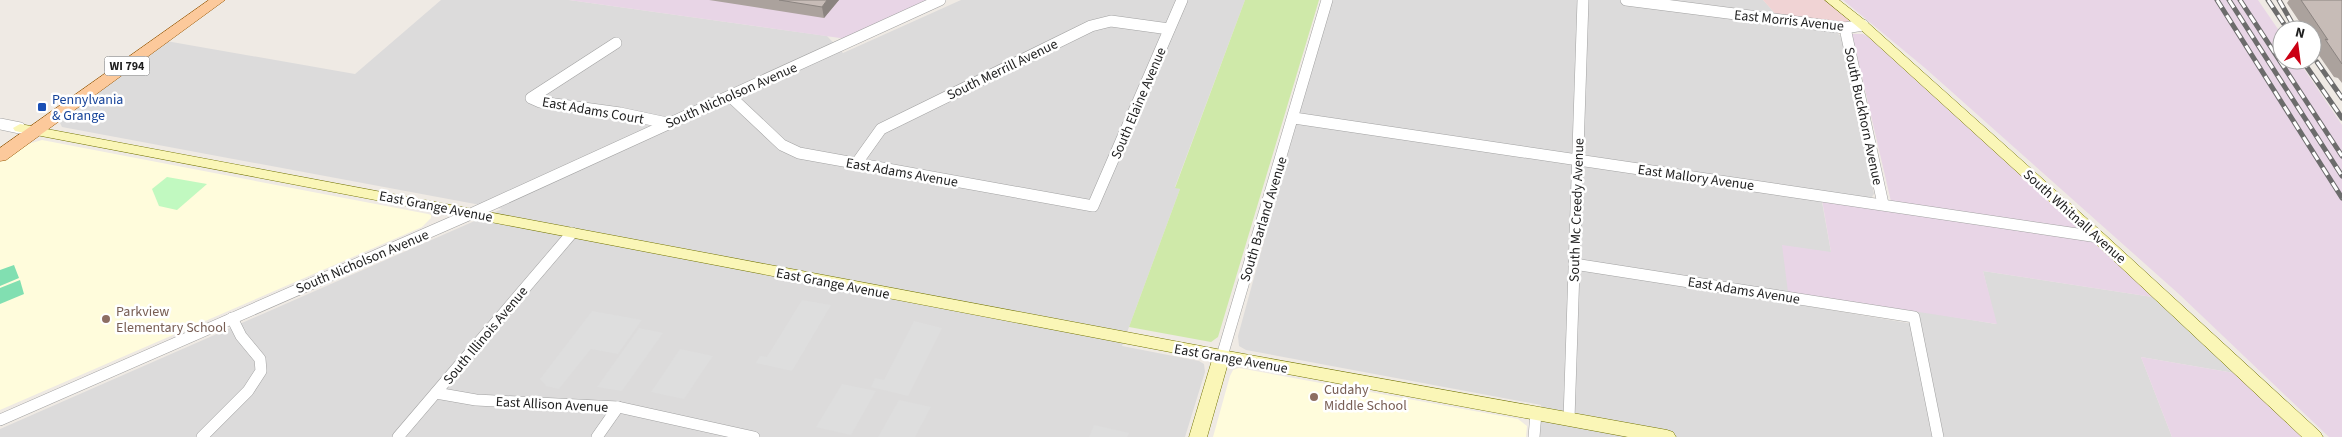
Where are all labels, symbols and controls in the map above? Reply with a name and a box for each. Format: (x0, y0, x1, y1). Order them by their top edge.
street label: East Morris Avenue (1733, 5, 1845, 37)
north arrow (2272, 20, 2322, 70)
text: N (2293, 23, 2307, 44)
street label: South Merrill Avenue (944, 34, 1061, 105)
street label: South Elaine Avenue (1106, 44, 1172, 162)
street label: South Buckhorn Avenue (1839, 45, 1887, 187)
road number: WI 794 (104, 56, 150, 76)
street label: South Nicholson Avenue (662, 58, 801, 134)
place label: Pennylvania & Grange (52, 90, 123, 126)
street label: East Adams Court (540, 92, 646, 130)
marker: Pennylvania & Grange (36, 101, 48, 113)
street label: South Mc Creedy Avenue (1564, 138, 1590, 282)
street label: East Adams Avenue (844, 153, 959, 193)
street label: South Barland Avenue (1235, 154, 1293, 284)
street label: East Mallory Avenue (1636, 160, 1755, 196)
street label: South Whitnall Avenue (2018, 165, 2130, 269)
street label: East Grange Avenue (377, 186, 494, 228)
street label: South Nicholson Avenue (293, 225, 432, 299)
street label: East Grange Avenue (774, 263, 891, 305)
street label: East Adams Avenue (1686, 272, 1801, 310)
street label: South Illinois Avenue (439, 282, 533, 389)
place label: Parkview Elementary School (116, 302, 227, 338)
marker: Parkview Elementary School (100, 313, 112, 325)
street label: East Grange Avenue (1172, 339, 1289, 379)
place label: Cudahy Middle School (1324, 380, 1407, 416)
marker: Cudahy Middle School (1308, 391, 1320, 403)
street label: East Allison Avenue (495, 392, 609, 418)

